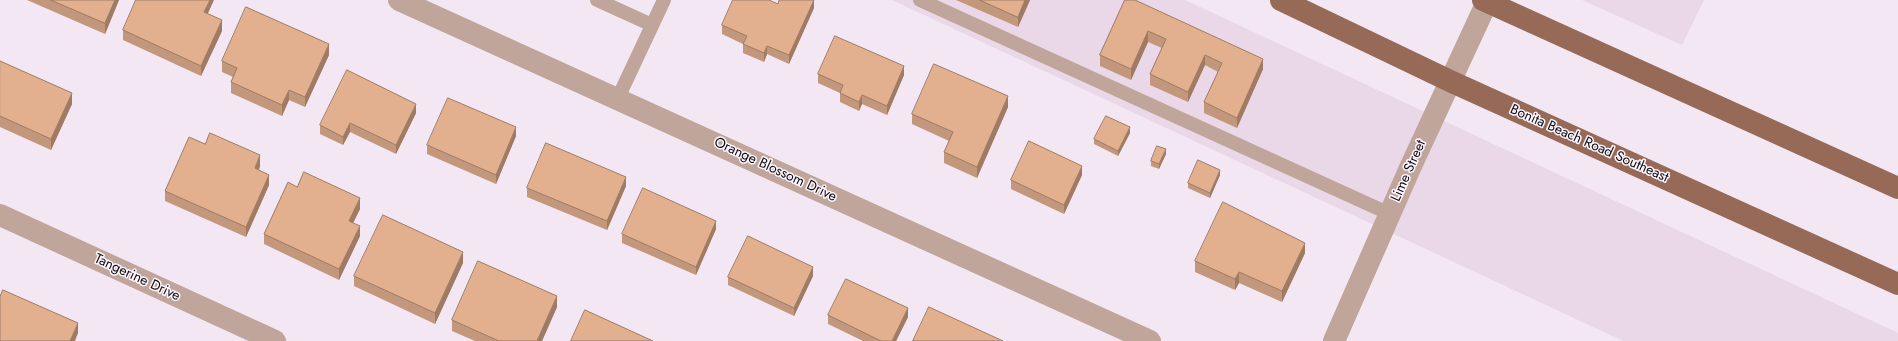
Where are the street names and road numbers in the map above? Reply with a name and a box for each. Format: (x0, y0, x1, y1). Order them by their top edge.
street label: Bonita Beach Road Southeast (1507, 101, 1671, 187)
street label: Orange Blossom Drive (711, 134, 839, 206)
street label: Lime Street (1388, 138, 1430, 204)
street label: Tangerine Drive (91, 251, 183, 305)

